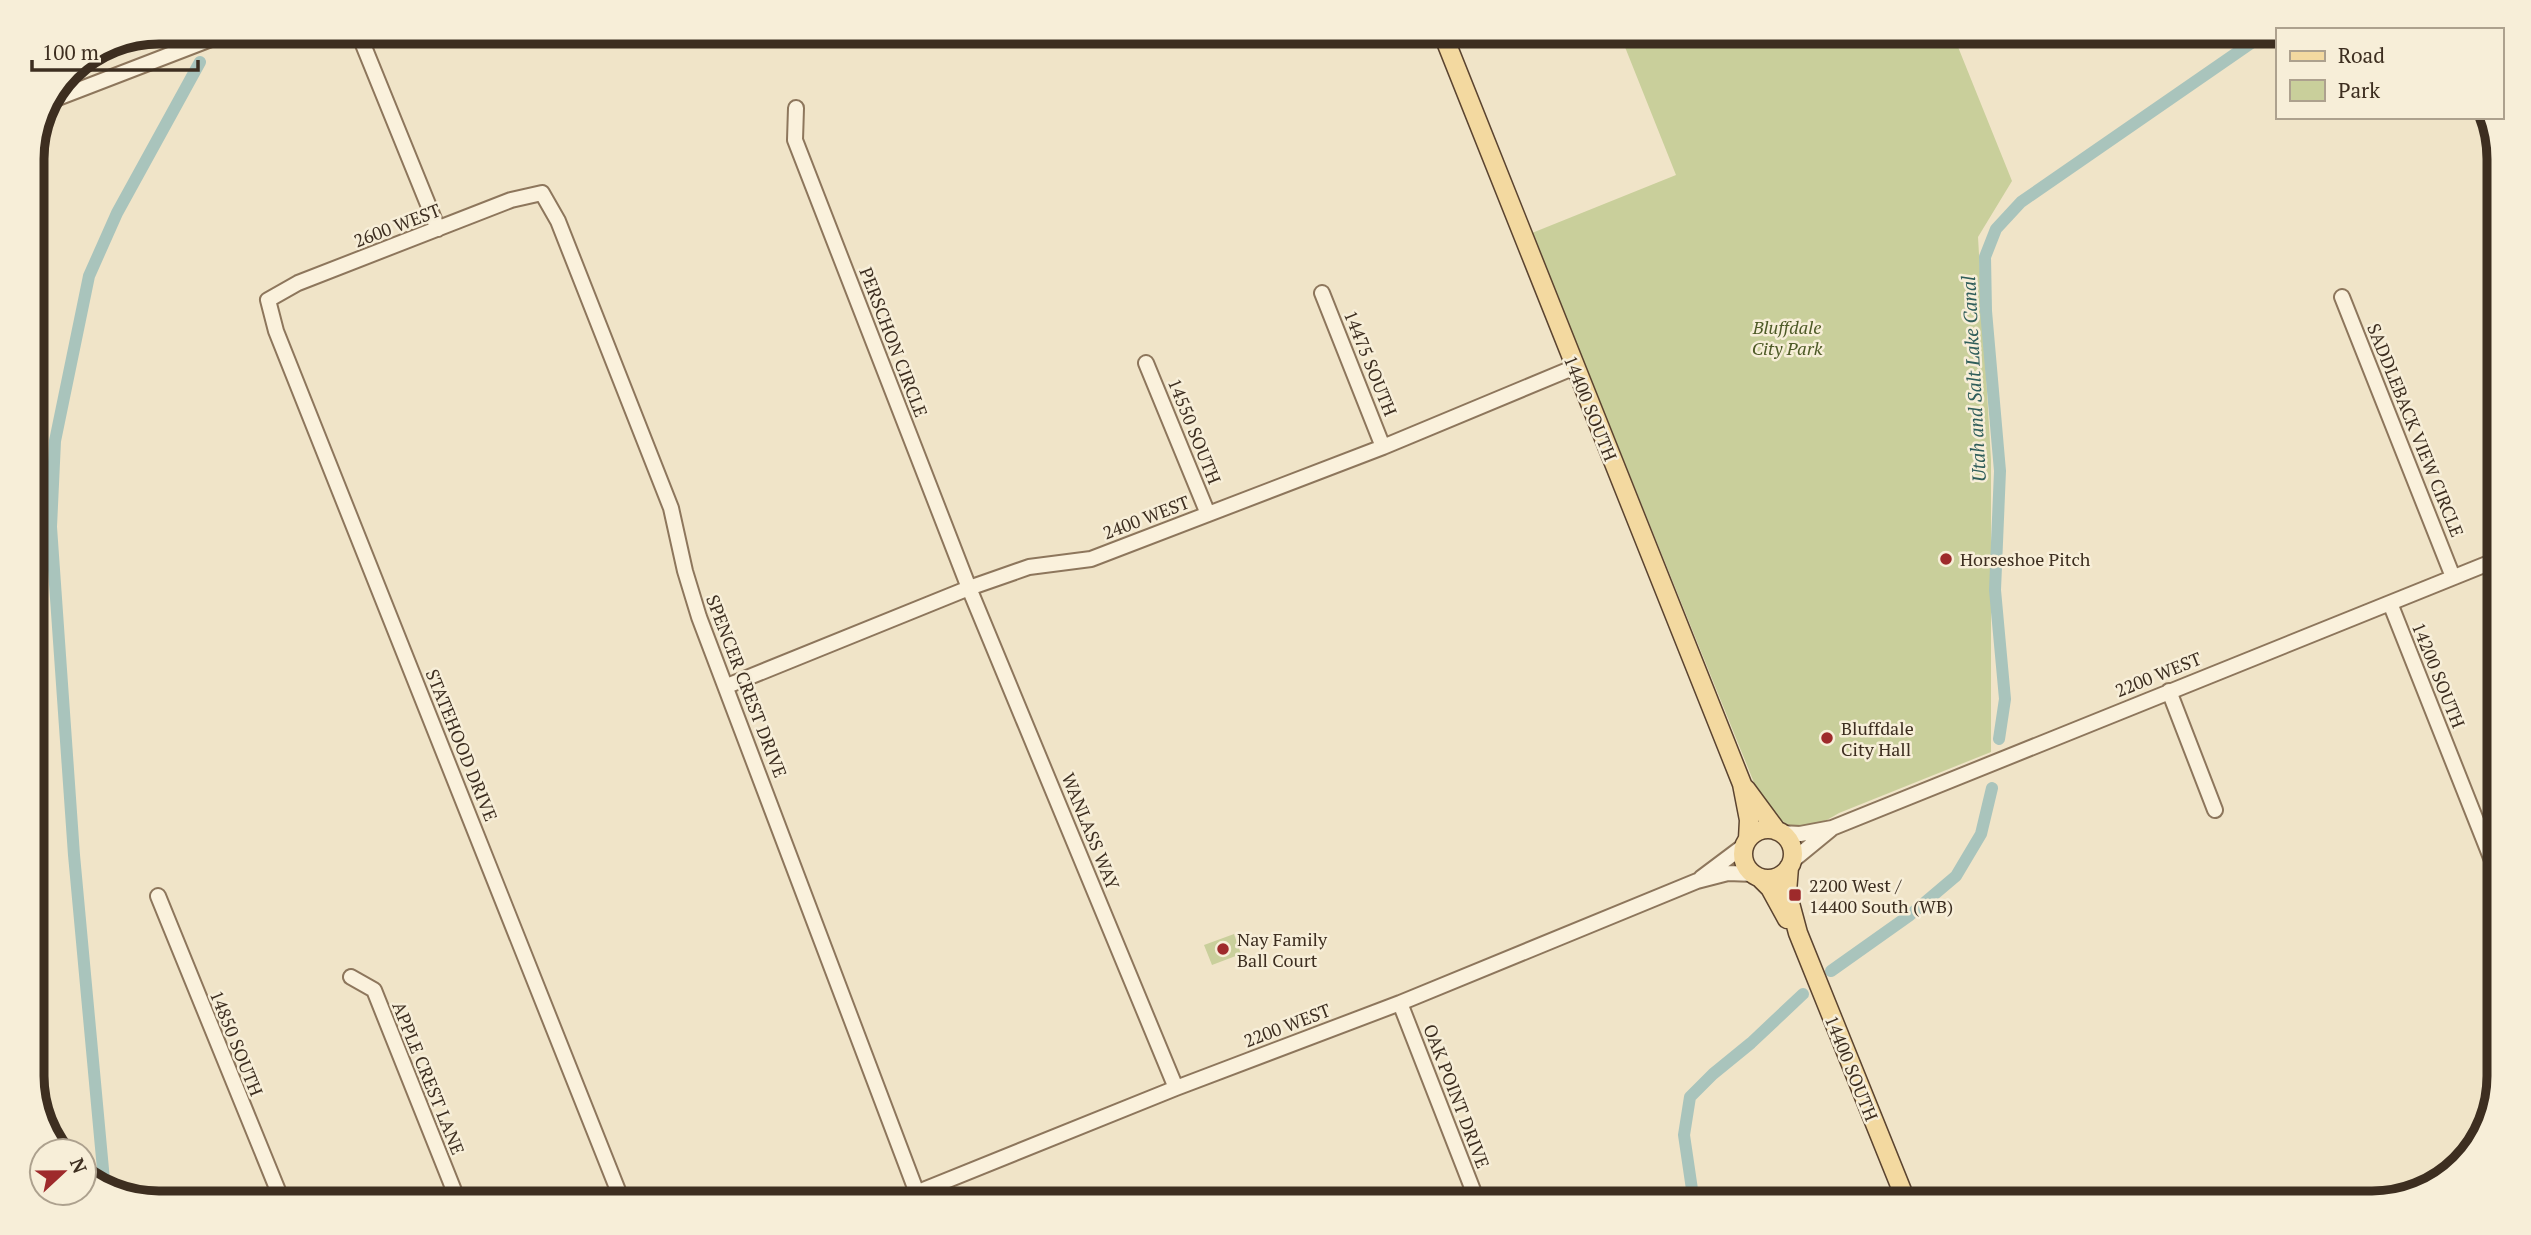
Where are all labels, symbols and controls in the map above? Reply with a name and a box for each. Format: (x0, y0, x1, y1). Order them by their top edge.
scale bar (32, 28, 198, 72)
legend (2276, 28, 2503, 119)
text: 100 m (42, 38, 99, 66)
text: Road (2338, 41, 2385, 69)
text: Park (2338, 76, 2380, 104)
street label: 2600 WEST (350, 198, 444, 252)
street label: PERSCHON CIRCLE (854, 264, 934, 420)
water label: Utah and Salt Lake Canal (1955, 275, 1991, 483)
street label: 14475 SOUTH (1339, 307, 1403, 419)
park label: Bluffdale City Park (1752, 315, 1823, 360)
street label: SADDLEBACK VIEW CIRCLE (2362, 320, 2470, 540)
street label: 14400 SOUTH (1559, 352, 1623, 464)
street label: 14550 SOUTH (1163, 375, 1227, 487)
street label: 2400 WEST (1099, 490, 1193, 544)
place label: Horseshoe Pitch (1960, 547, 2091, 571)
marker: Horseshoe Pitch (1938, 551, 1954, 567)
street label: SPENCER CREST DRIVE (701, 591, 793, 781)
street label: 14200 SOUTH (2407, 619, 2471, 731)
street label: 2200 WEST (2111, 646, 2205, 702)
street label: STATEHOOD DRIVE (421, 665, 503, 825)
place label: Bluffdale City Hall (1841, 716, 1914, 761)
marker: Bluffdale City Hall (1819, 730, 1835, 746)
street label: WANLASS WAY (1057, 769, 1125, 893)
place label: 2200 West / 14400 South (WB) (1809, 873, 1953, 918)
marker: 2200 West / 14400 South (WB) (1787, 887, 1803, 903)
place label: Nay Family Ball Court (1237, 927, 1328, 972)
marker: Nay Family Ball Court (1215, 941, 1231, 957)
street label: 14850 SOUTH (205, 987, 269, 1099)
street label: APPLE CREST LANE (387, 998, 471, 1158)
street label: 2200 WEST (1240, 998, 1334, 1052)
street label: 14400 SOUTH (1820, 1012, 1884, 1124)
street label: OAK POINT DRIVE (1418, 1020, 1496, 1172)
north arrow (28, 1137, 98, 1207)
text: N (65, 1154, 94, 1177)

